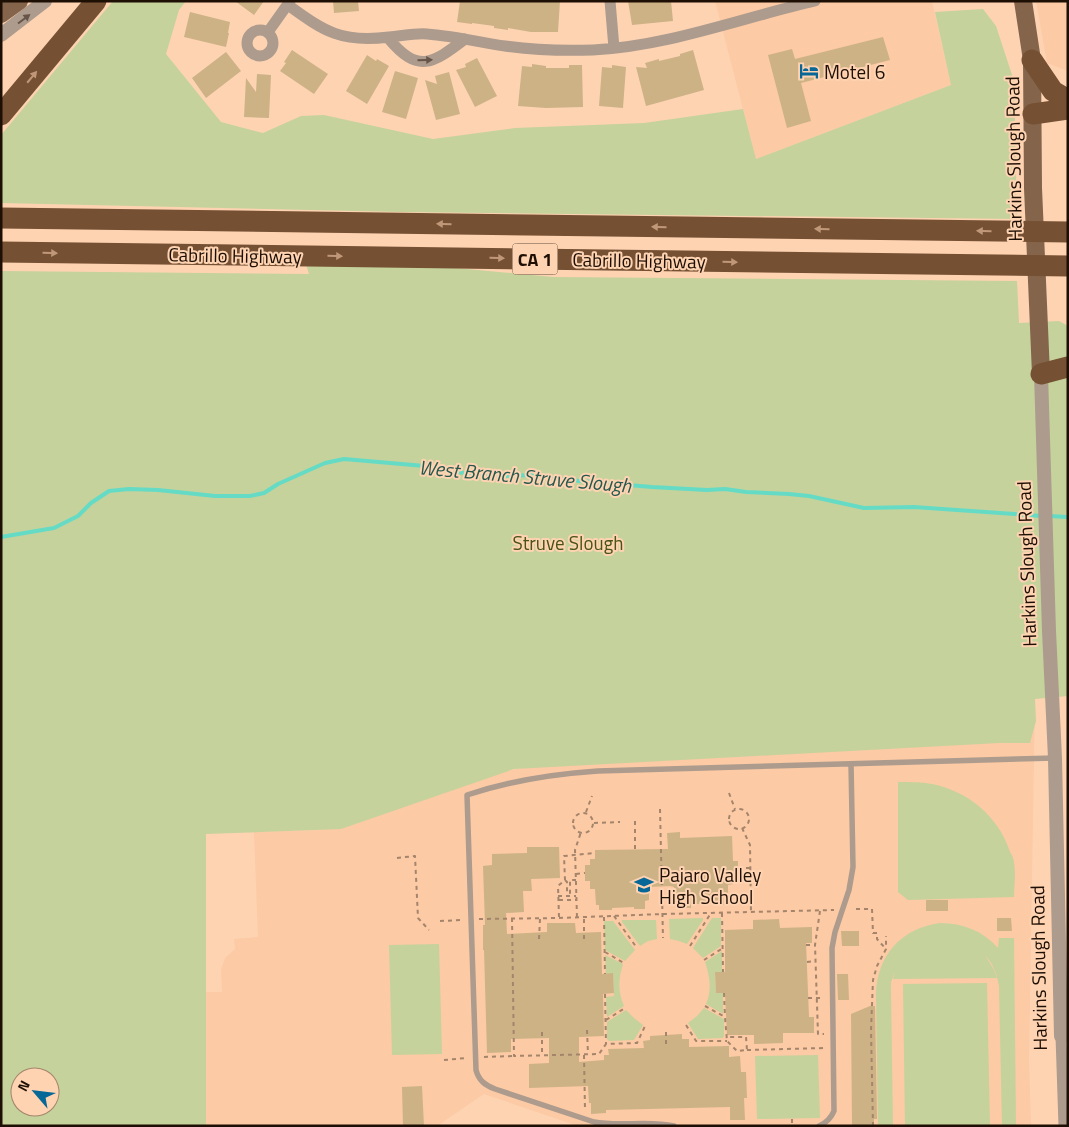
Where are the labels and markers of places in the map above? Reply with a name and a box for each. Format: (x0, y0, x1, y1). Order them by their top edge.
place label: Motel 6 (824, 57, 885, 86)
hotel icon: Motel 6 (798, 60, 820, 82)
place label: Pajaro Valley High School (659, 860, 761, 911)
school or university icon: Pajaro Valley High School (633, 874, 655, 896)

